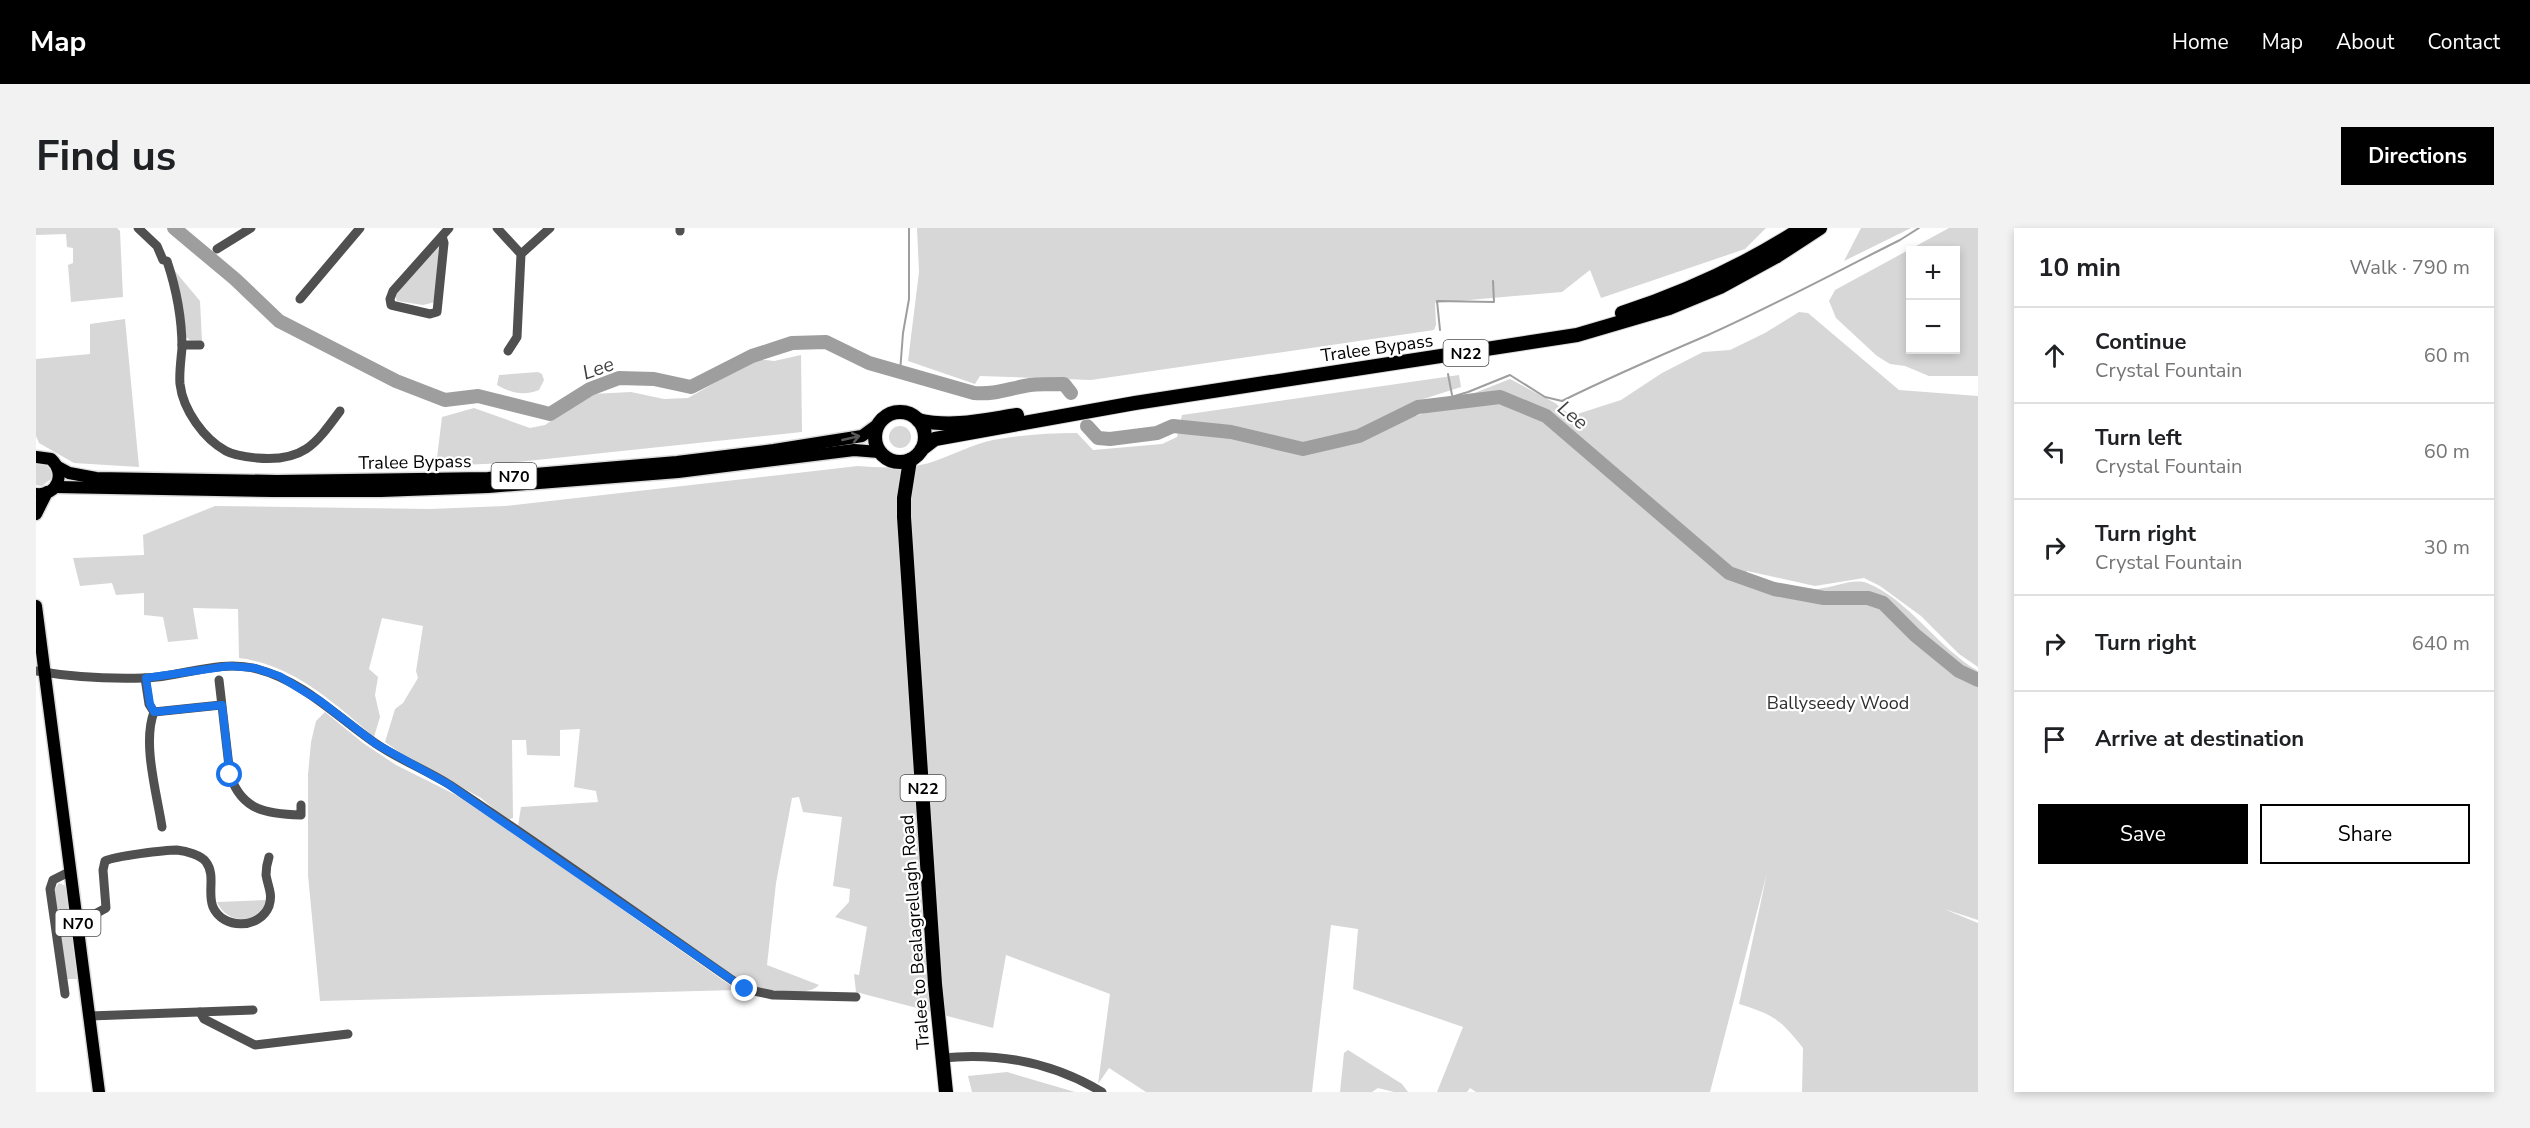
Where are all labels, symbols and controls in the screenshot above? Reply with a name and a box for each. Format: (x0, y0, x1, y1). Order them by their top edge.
text: Map (30, 23, 86, 61)
text: Home (2172, 28, 2229, 56)
text: Map (2262, 28, 2303, 56)
text: About (2336, 28, 2394, 56)
text: Contact (2427, 28, 2500, 56)
button: Directions (2341, 127, 2494, 185)
text: Find us (36, 128, 176, 185)
map controls (1906, 246, 1960, 354)
button: + (1906, 246, 1960, 300)
text: 10 min (2038, 250, 2121, 285)
text: Walk · 790 m (2350, 254, 2470, 281)
button: − (1906, 300, 1960, 354)
text: Continue (2095, 327, 2186, 357)
street label: Tralee Bypass (1319, 328, 1435, 368)
icon: ahead (2038, 339, 2071, 372)
road number: N22 (1444, 340, 1488, 366)
text: 60 m (2424, 342, 2470, 369)
water label: Lee (579, 350, 618, 386)
text: Crystal Fountain (2095, 357, 2242, 384)
water label: Lee (1552, 395, 1594, 436)
text: Turn left (2095, 423, 2182, 453)
one-way arrow (842, 432, 861, 444)
icon: left (2038, 435, 2071, 468)
text: 60 m (2424, 438, 2470, 465)
street label: Tralee Bypass (358, 449, 472, 475)
text: Crystal Fountain (2095, 453, 2242, 480)
road number: N70 (492, 463, 536, 489)
text: Turn right (2095, 519, 2196, 549)
icon: right (2038, 531, 2071, 564)
text: 30 m (2424, 534, 2470, 561)
text: Crystal Fountain (2095, 549, 2242, 576)
icon: right (2038, 627, 2071, 660)
text: Turn right (2095, 628, 2196, 658)
text: 640 m (2412, 630, 2470, 657)
park label: Ballyseedy Wood (1767, 691, 1909, 715)
icon: arrive (2038, 723, 2071, 756)
text: Arrive at destination (2095, 724, 2304, 754)
route start (216, 761, 242, 787)
road number: N22 (900, 775, 946, 801)
button: Save (2038, 804, 2248, 864)
button: Share (2260, 804, 2470, 864)
street label: Tralee to Bealagrellagh Road (895, 814, 935, 1050)
road number: N70 (56, 910, 100, 936)
route end (731, 975, 757, 1001)

